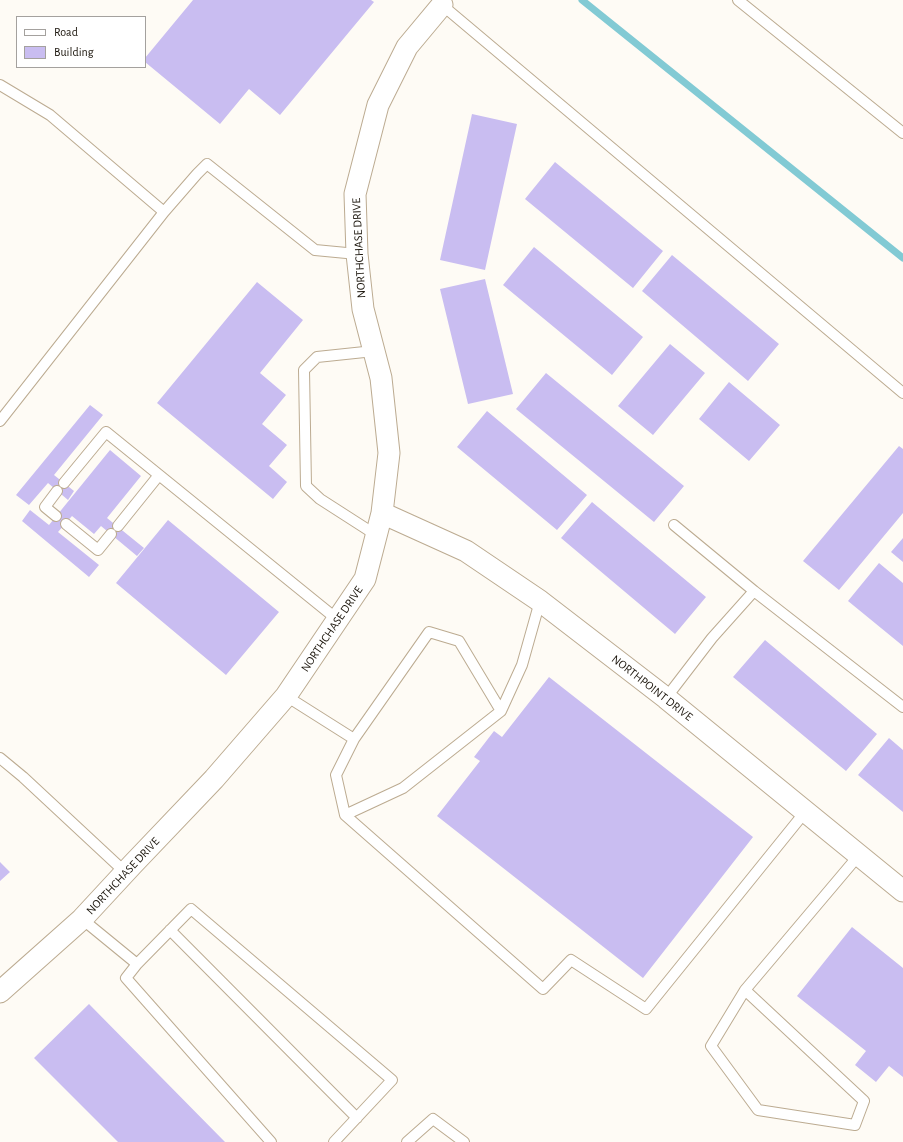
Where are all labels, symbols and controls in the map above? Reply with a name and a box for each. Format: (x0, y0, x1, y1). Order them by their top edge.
legend (16, 16, 146, 68)
text: Road (54, 26, 78, 38)
text: Building (54, 46, 94, 58)
street label: NORTHCHASE DRIVE (349, 197, 369, 299)
street label: NORTHCHASE DRIVE (298, 583, 366, 675)
street label: NORTHPOINT DRIVE (609, 652, 695, 724)
street label: NORTHCHASE DRIVE (83, 834, 163, 918)

